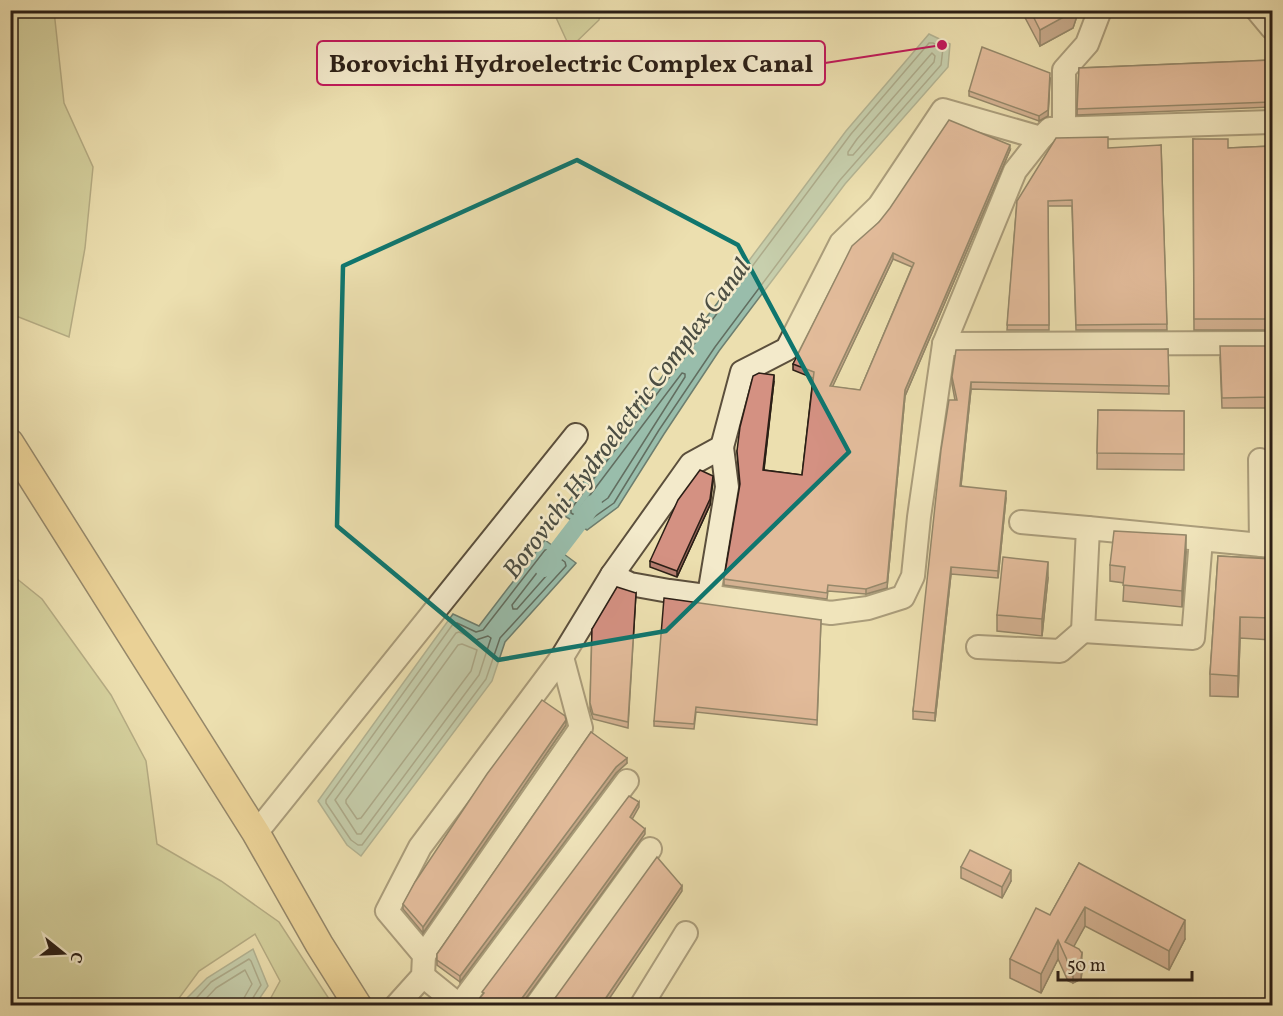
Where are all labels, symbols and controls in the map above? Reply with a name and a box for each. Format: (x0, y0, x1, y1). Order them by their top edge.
callout: Borovichi Hydroelectric Complex Canal (317, 41, 825, 85)
text: Borovichi Hydroelectric Complex Canal (329, 47, 813, 83)
water label: Borovichi Hydroelectric Complex Canal (495, 251, 760, 587)
north arrow (33, 923, 93, 983)
scale bar (1058, 944, 1192, 982)
text: С (63, 949, 87, 965)
text: 50 m (1067, 954, 1106, 979)

